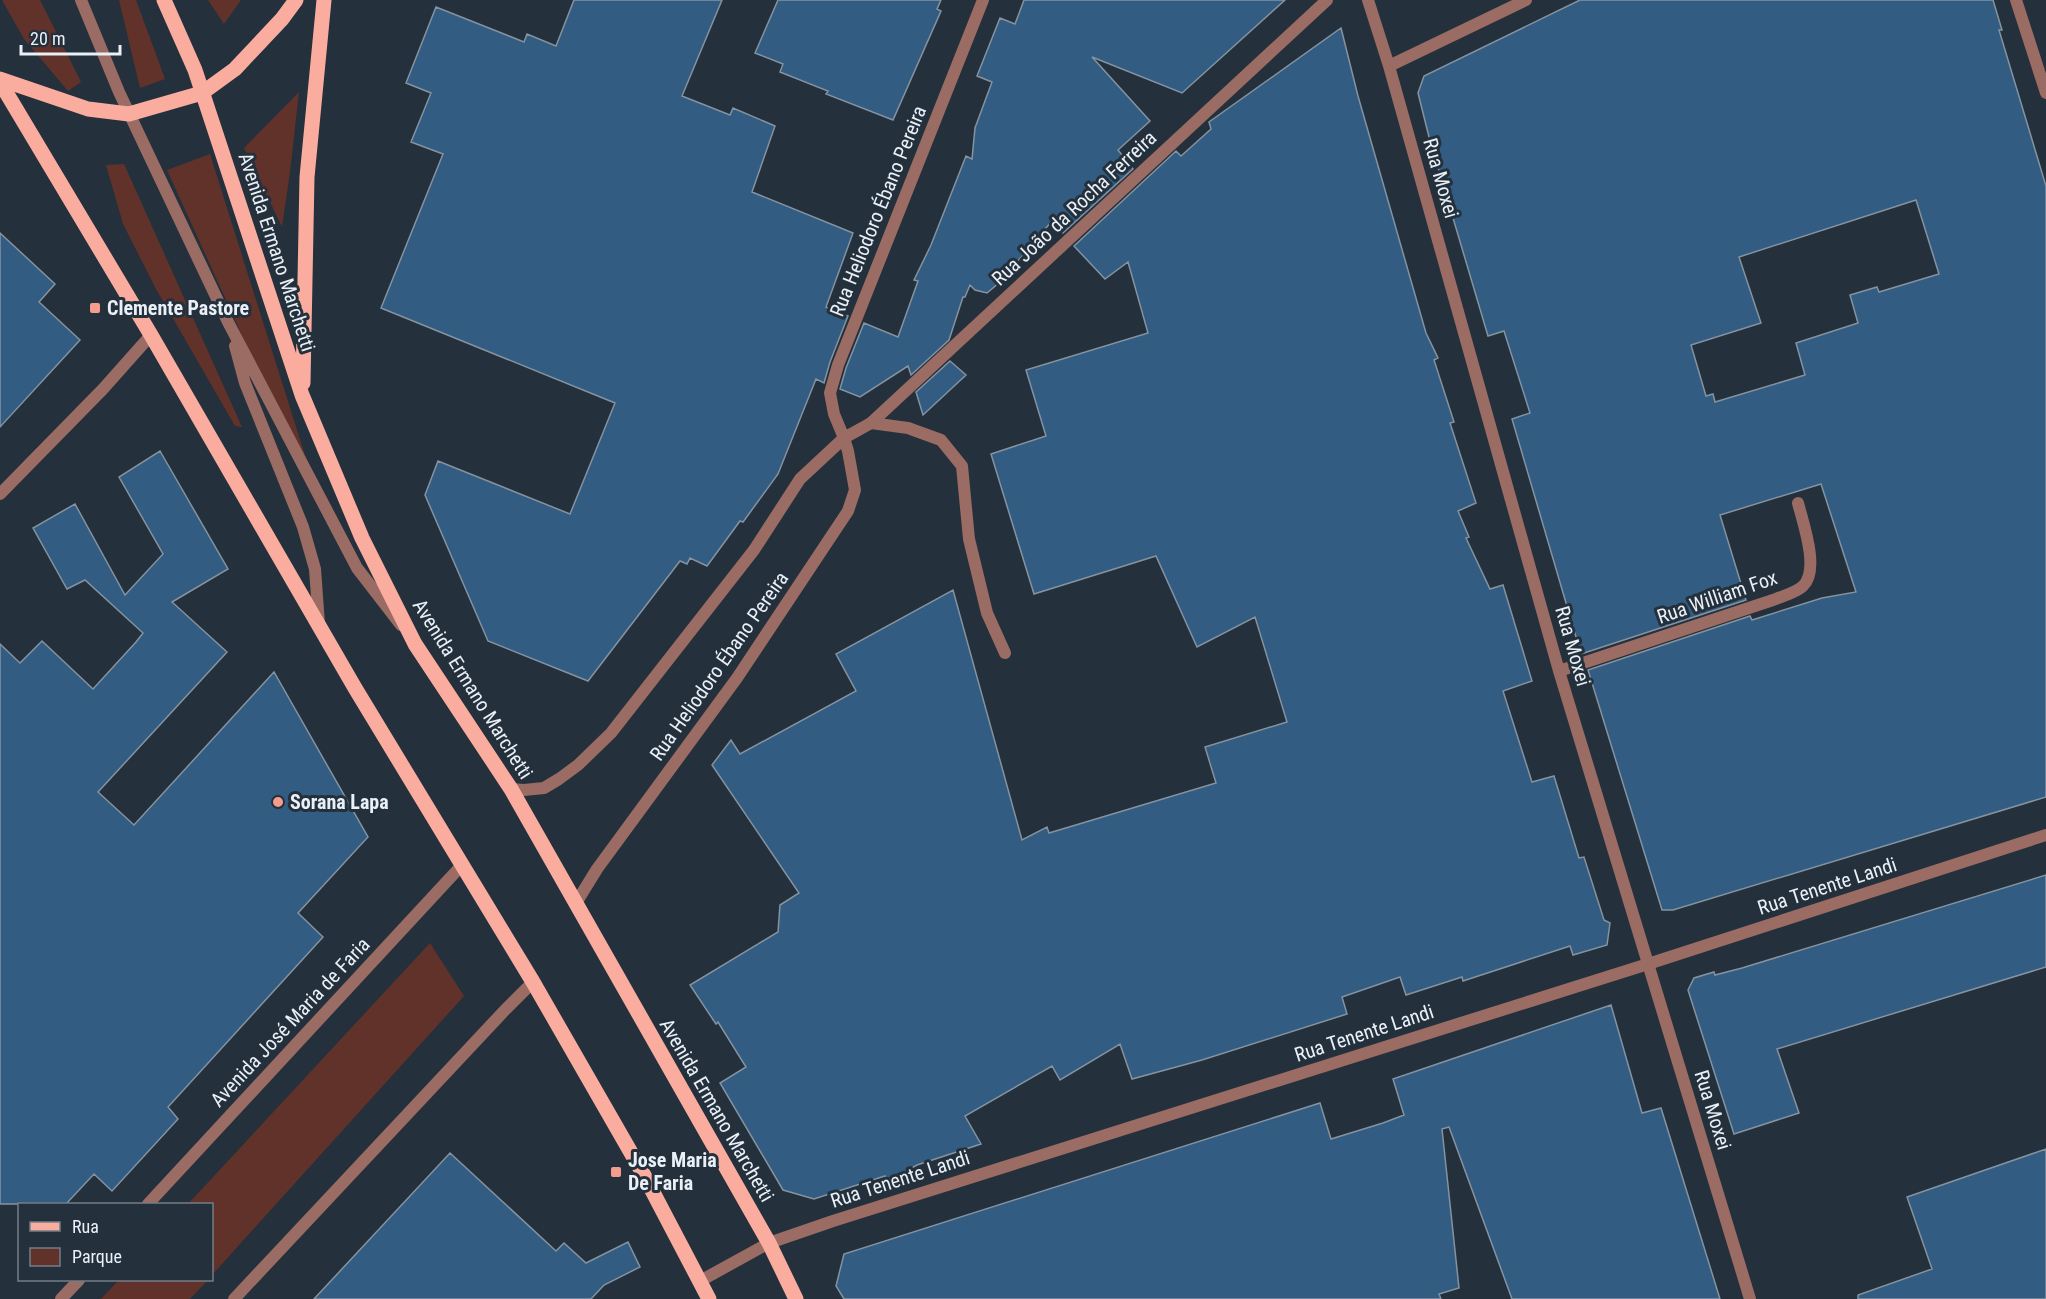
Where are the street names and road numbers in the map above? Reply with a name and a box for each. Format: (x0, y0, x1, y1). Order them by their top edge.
street label: Rua Heliodoro Ébano Pereira (825, 102, 931, 320)
street label: Rua João da Rocha Ferreira (987, 125, 1161, 291)
street label: Rua Moxei (1418, 135, 1464, 221)
street label: Avenida Ermano Marchetti (234, 150, 320, 354)
street label: Rua William Fox (1654, 565, 1780, 629)
street label: Rua Heliodoro Ébano Pereira (645, 567, 793, 765)
street label: Avenida Ermano Marchetti (408, 595, 538, 783)
street label: Rua Moxei (1550, 603, 1596, 689)
street label: Rua Tenente Landi (1754, 852, 1900, 920)
street label: Avenida José Maria de Faria (205, 932, 375, 1112)
street label: Rua Tenente Landi (1291, 999, 1437, 1067)
street label: Avenida Ermano Marchetti (655, 1014, 779, 1206)
street label: Rua Moxei (1690, 1067, 1736, 1153)
street label: Rua Tenente Landi (827, 1145, 973, 1213)

